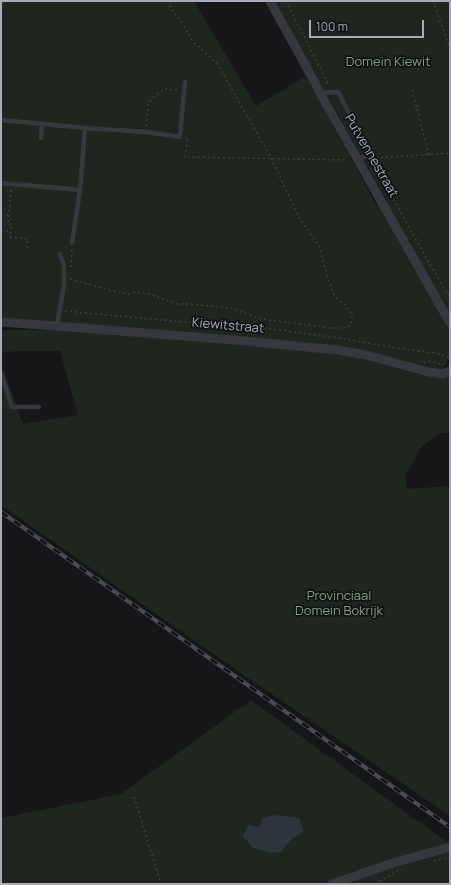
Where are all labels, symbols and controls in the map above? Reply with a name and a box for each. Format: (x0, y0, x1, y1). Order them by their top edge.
scale bar (311, 12, 426, 38)
text: 100 m (316, 18, 348, 35)
park label: Domein Kiewit (346, 54, 430, 70)
street label: Putvennestraat (341, 112, 401, 200)
street label: Kiewitstraat (191, 315, 265, 337)
park label: Provinciaal Domein Bokrijk (295, 588, 383, 619)

